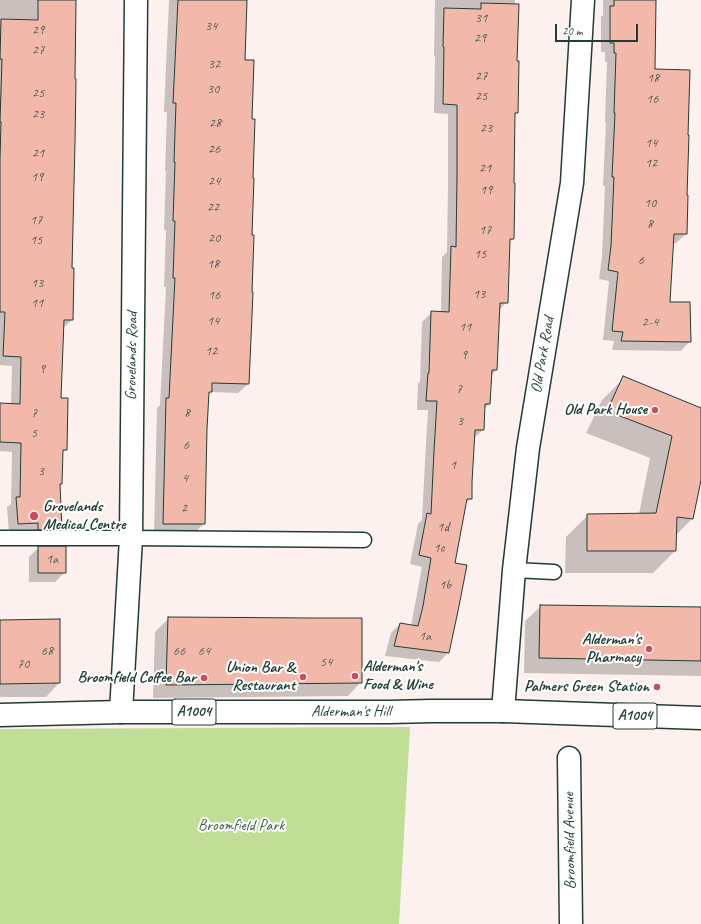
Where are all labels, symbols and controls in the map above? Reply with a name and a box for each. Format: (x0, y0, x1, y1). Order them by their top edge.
house number: 31 (475, 10, 487, 26)
scale bar (557, 16, 640, 42)
house number: 34 (205, 18, 217, 34)
house number: 29 (32, 22, 44, 38)
text: 20 m (562, 23, 582, 39)
house number: 29 (474, 30, 486, 46)
house number: 27 (32, 42, 44, 58)
house number: 32 (208, 56, 220, 72)
house number: 27 (475, 68, 487, 84)
house number: 18 (647, 70, 659, 86)
house number: 30 (207, 81, 219, 97)
house number: 25 (32, 85, 44, 101)
house number: 25 (475, 88, 487, 104)
house number: 16 (646, 91, 658, 107)
house number: 23 (32, 106, 44, 122)
house number: 28 (209, 115, 221, 131)
house number: 23 (480, 120, 492, 136)
house number: 14 (645, 135, 657, 151)
house number: 26 (208, 141, 220, 157)
house number: 21 (32, 145, 44, 161)
house number: 12 (645, 155, 657, 171)
house number: 21 (479, 160, 491, 176)
house number: 19 (31, 169, 43, 185)
house number: 24 (208, 173, 220, 189)
house number: 19 (480, 182, 492, 198)
house number: 10 (644, 195, 656, 211)
house number: 22 (207, 199, 219, 215)
house number: 17 (30, 212, 42, 228)
house number: 8 (647, 216, 653, 232)
house number: 17 (479, 222, 491, 238)
house number: 20 (208, 230, 220, 246)
house number: 15 (30, 232, 42, 248)
house number: 15 (474, 246, 486, 262)
house number: 6 (638, 252, 644, 268)
house number: 18 (207, 256, 219, 272)
house number: 13 (31, 275, 43, 291)
house number: 13 (473, 286, 485, 302)
house number: 16 (208, 287, 220, 303)
house number: 11 (31, 295, 43, 311)
street label: Grovelands Road (122, 312, 142, 400)
house number: 14 (207, 313, 219, 329)
house number: 2-4 (641, 314, 659, 330)
street label: Old Park Road (527, 315, 559, 395)
house number: 11 (459, 319, 471, 335)
house number: 12 (205, 343, 217, 359)
house number: 9 (461, 347, 467, 363)
house number: 9 (39, 361, 45, 377)
house number: 7 (456, 381, 462, 397)
place label: Old Park House (564, 400, 647, 420)
house number: 7 (31, 405, 37, 421)
house number: 8 (184, 405, 190, 421)
marker: Old Park House (650, 405, 660, 415)
house number: 3 (457, 413, 463, 429)
house number: 5 (31, 425, 37, 441)
house number: 6 (183, 437, 189, 453)
house number: 1 (450, 457, 456, 473)
house number: 3 (38, 463, 44, 479)
house number: 4 (182, 470, 188, 486)
place label: Grovelands Medical Centre (43, 497, 125, 535)
house number: 2 (181, 500, 187, 516)
marker: Grovelands Medical Centre (28, 510, 40, 522)
house number: 1d (437, 519, 449, 535)
house number: 1c (433, 540, 445, 556)
house number: 1a (46, 551, 58, 567)
house number: 1b (439, 577, 451, 593)
house number: 1a (419, 628, 431, 644)
place label: Alderman's Pharmacy (582, 630, 641, 668)
house number: 68 (41, 643, 53, 659)
house number: 66 (173, 643, 185, 659)
house number: 64 (198, 643, 210, 659)
marker: Alderman's Pharmacy (644, 644, 654, 654)
house number: 54 (320, 654, 332, 670)
house number: 70 (17, 656, 29, 672)
place label: Alderman's Food & Wine (363, 657, 433, 695)
place label: Union Bar & Restaurant (226, 658, 295, 696)
place label: Broomfield Coffee Bar (77, 668, 196, 688)
marker: Alderman's Food & Wine (350, 671, 360, 681)
marker: Union Bar & Restaurant (298, 672, 308, 682)
marker: Broomfield Coffee Bar (199, 673, 209, 683)
place label: Palmers Green Station (524, 677, 649, 697)
marker: Palmers Green Station (652, 682, 662, 692)
road number: A1004 (172, 699, 216, 725)
street label: Alderman's Hill (311, 702, 391, 722)
road number: A1004 (613, 703, 657, 729)
street label: Broomfield Avenue (560, 792, 580, 890)
park label: Broomfield Park (198, 816, 284, 836)

